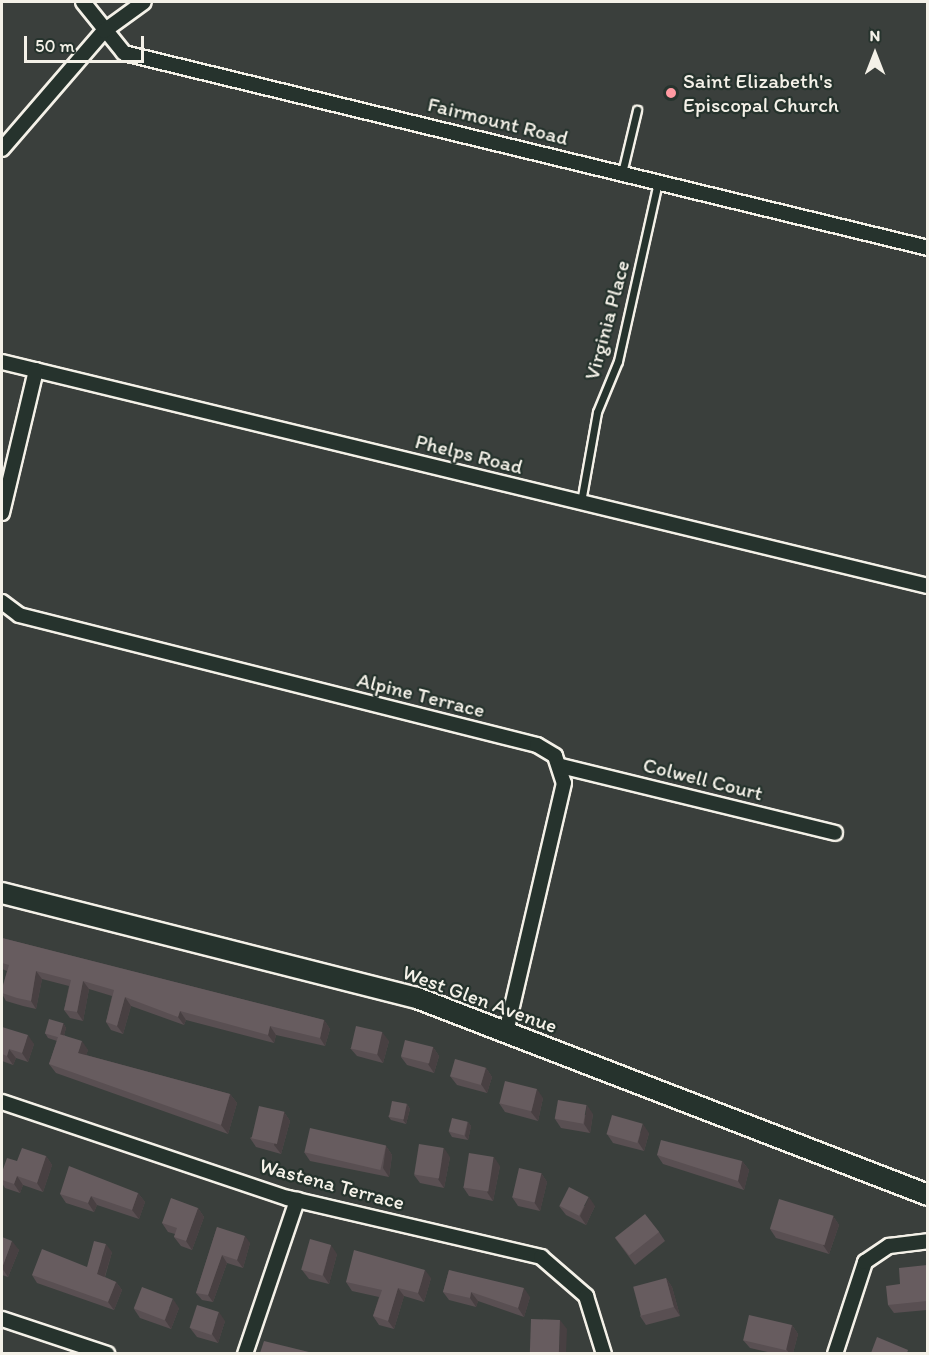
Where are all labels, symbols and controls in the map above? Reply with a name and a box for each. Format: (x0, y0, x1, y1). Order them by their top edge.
scale bar (27, 24, 147, 62)
north arrow (845, 24, 905, 84)
text: N (870, 26, 880, 45)
text: 50 m (35, 35, 75, 57)
place label: Saint Elizabeth's Episcopal Church (683, 68, 839, 118)
marker: Saint Elizabeth's Episcopal Church (664, 86, 678, 100)
street label: Fairmount Road (425, 91, 571, 151)
street label: Virginia Place (579, 257, 635, 383)
street label: Phelps Road (413, 429, 525, 479)
street label: Alpine Terrace (356, 667, 486, 723)
street label: Colwell Court (640, 752, 766, 806)
street label: West Glen Avenue (400, 960, 560, 1038)
street label: Wastena Terrace (257, 1153, 407, 1215)

